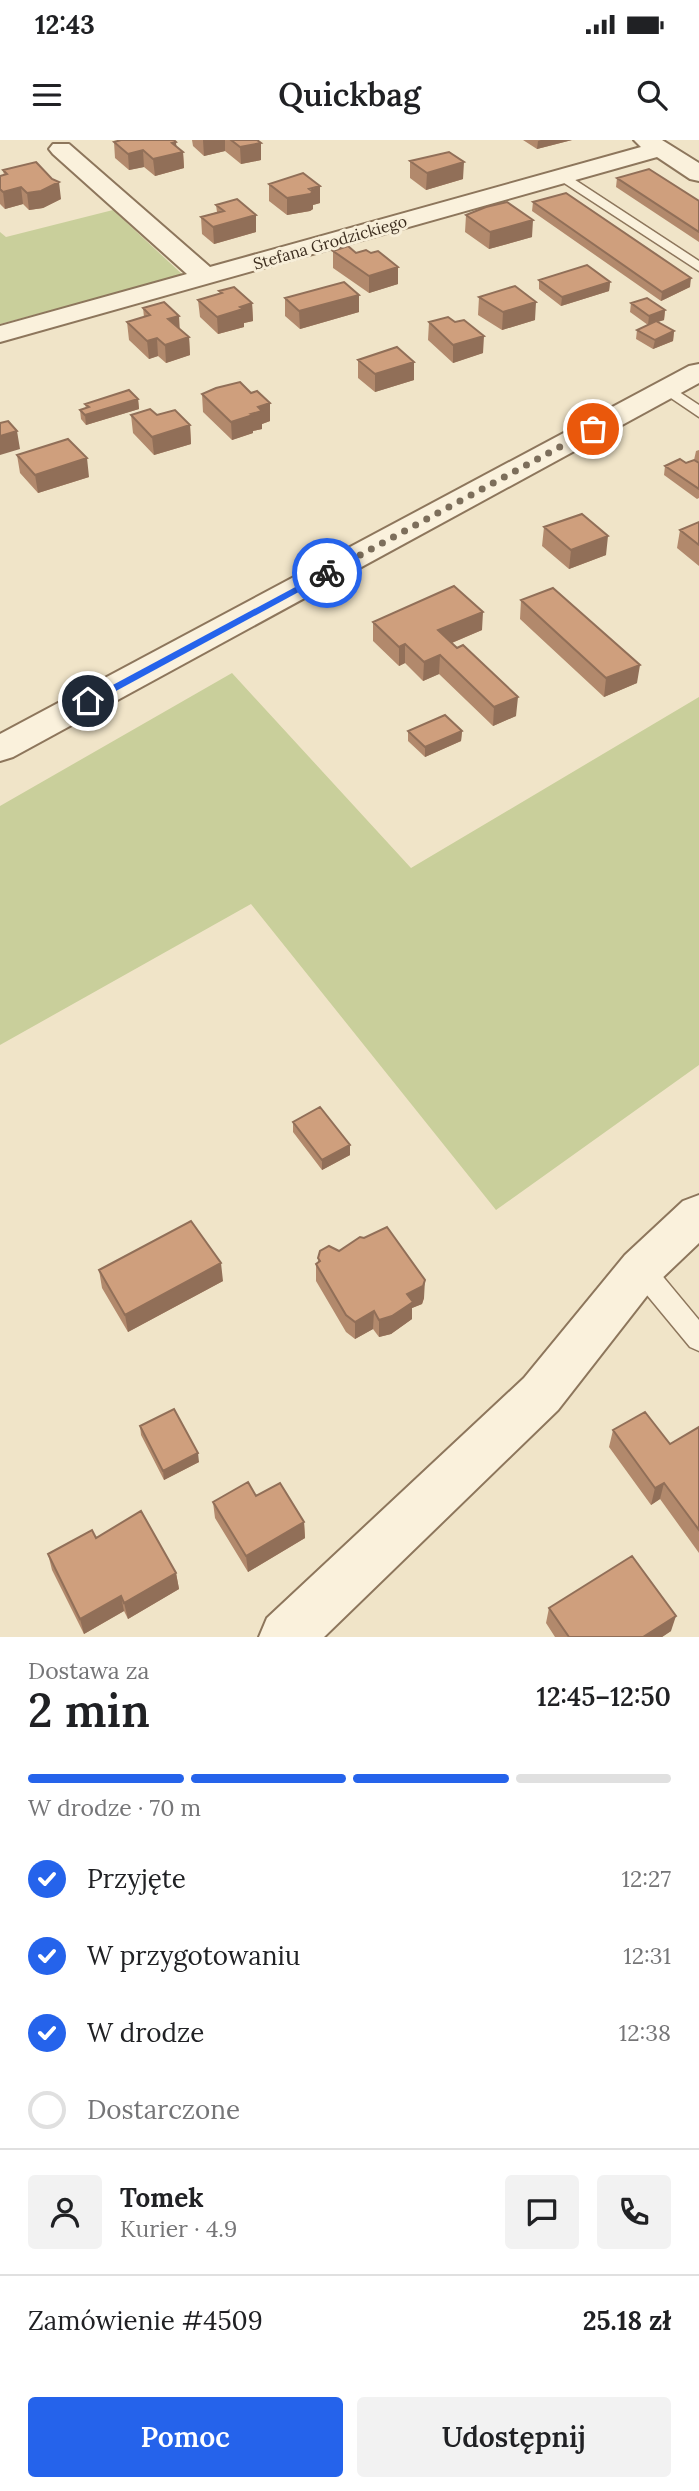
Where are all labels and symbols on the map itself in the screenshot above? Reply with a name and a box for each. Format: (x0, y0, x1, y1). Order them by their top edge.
street label: Stefana Grodzickiego (251, 211, 409, 273)
pin (563, 399, 623, 459)
courier (292, 538, 362, 608)
pin (58, 671, 118, 731)

